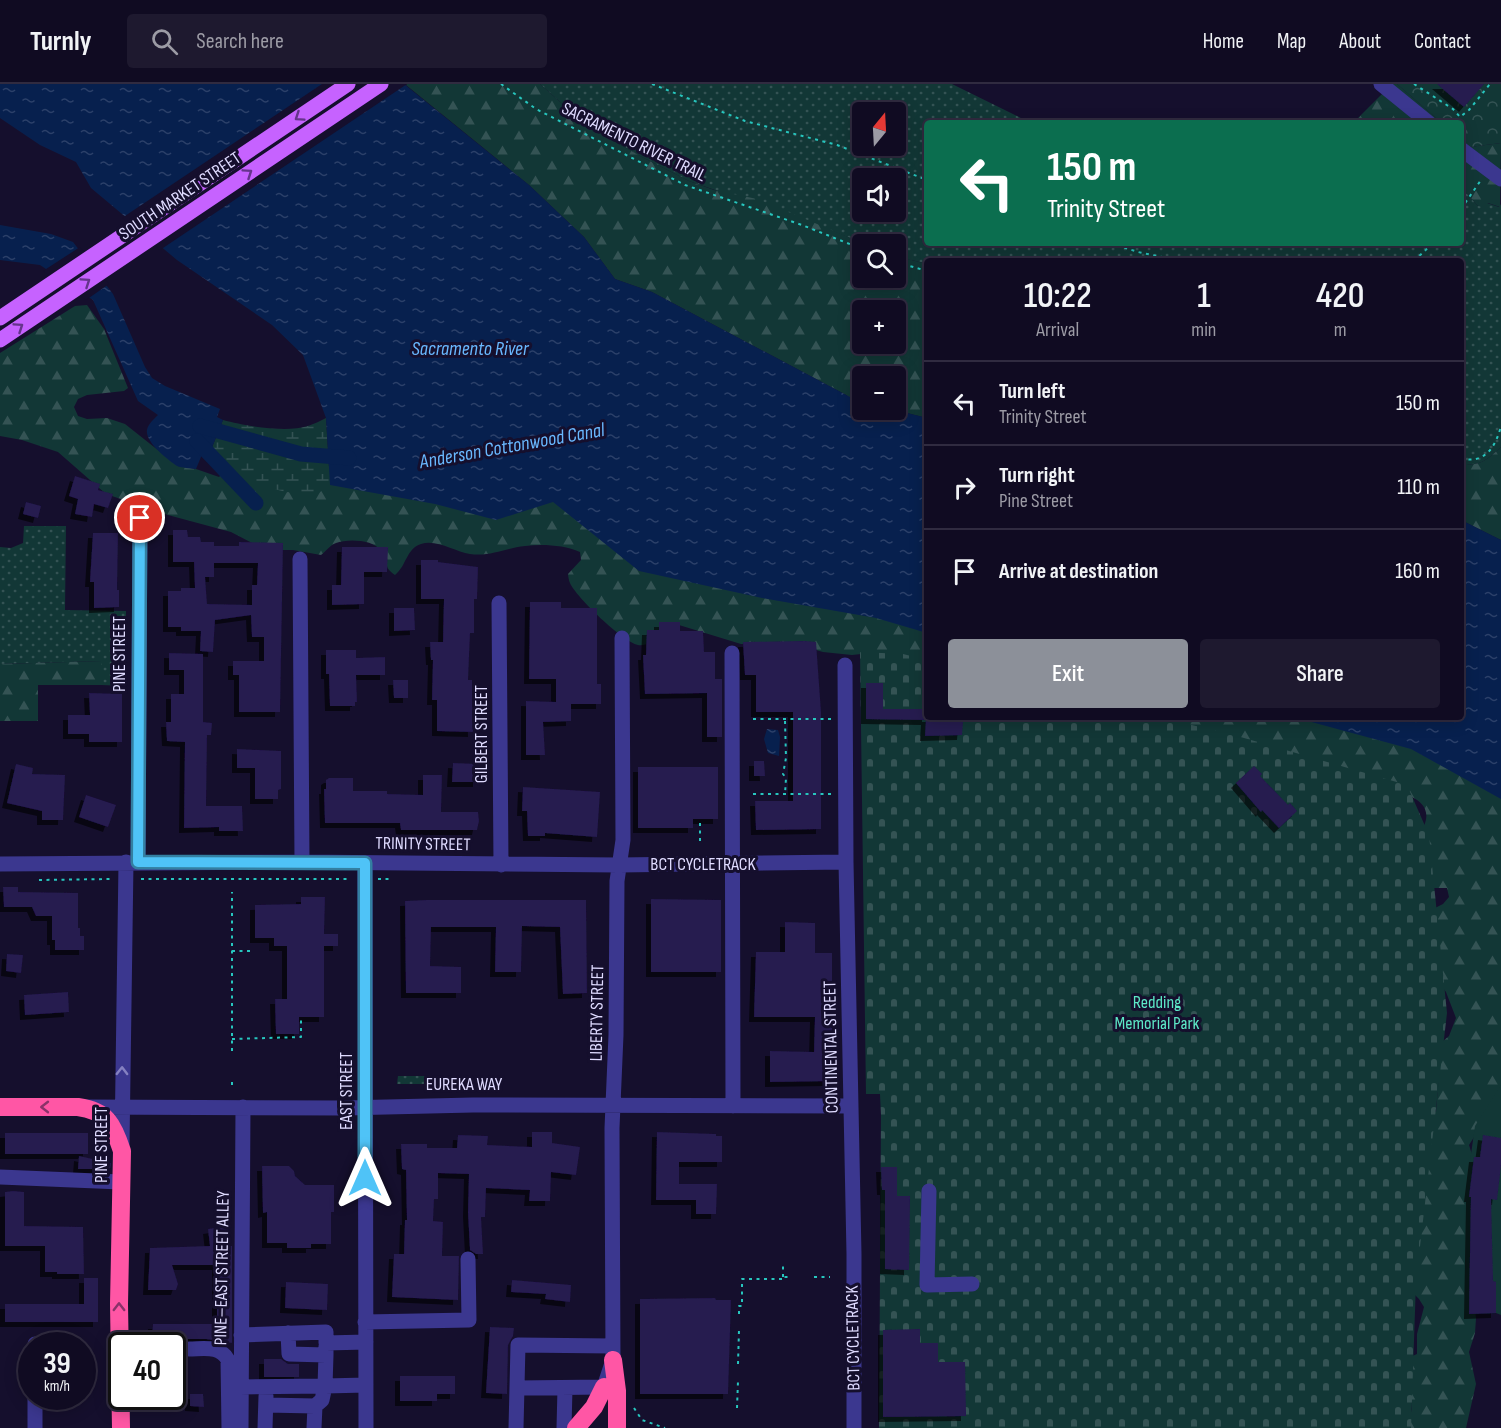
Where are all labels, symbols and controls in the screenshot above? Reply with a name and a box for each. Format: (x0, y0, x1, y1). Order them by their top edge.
search box (127, 14, 547, 68)
text: Turnly (30, 25, 91, 58)
icon: search (148, 25, 181, 58)
text: Search here (196, 28, 284, 55)
text: Home (1203, 29, 1244, 54)
text: Map (1277, 29, 1306, 54)
text: About (1339, 29, 1381, 54)
text: Contact (1414, 29, 1471, 54)
street label: SACRAMENTO RIVER TRAIL (558, 98, 710, 186)
north arrow (852, 102, 906, 156)
map controls (852, 102, 906, 420)
one-way arrow (295, 110, 306, 121)
text: 150 m (1047, 142, 1136, 193)
icon: left (948, 144, 1026, 222)
street label: SOUTH MARKET STREET (115, 147, 245, 245)
button: sound (852, 168, 906, 222)
one-way arrow (241, 169, 252, 180)
text: Trinity Street (1047, 193, 1165, 225)
button: search (852, 234, 906, 288)
text: 10:22 (1024, 275, 1092, 318)
text: 1 (1197, 275, 1211, 318)
text: 420 (1316, 275, 1364, 318)
one-way arrow (79, 278, 90, 289)
button: + (852, 300, 906, 354)
text: Arrival (1036, 318, 1079, 342)
text: min (1191, 318, 1216, 342)
text: m (1334, 318, 1347, 342)
one-way arrow (12, 323, 23, 334)
water label: Sacramento River (411, 337, 530, 361)
button: − (852, 366, 906, 420)
text: Turn left (999, 378, 1065, 405)
icon: left (948, 387, 981, 420)
text: 150 m (1396, 390, 1440, 417)
text: Trinity Street (999, 405, 1087, 429)
water label: Anderson Cottonwood Canal (417, 418, 608, 474)
text: Turn right (999, 462, 1075, 489)
icon: right (948, 471, 981, 504)
text: 110 m (1397, 474, 1440, 501)
text: Pine Street (999, 489, 1073, 513)
pin (114, 492, 165, 543)
icon: arrive (123, 501, 156, 534)
icon: arrive (948, 555, 981, 588)
text: Arrive at destination (999, 558, 1158, 585)
text: 160 m (1395, 558, 1440, 585)
street label: PINE STREET (109, 616, 130, 692)
button: Exit (948, 639, 1188, 708)
button: Share (1200, 639, 1440, 708)
street label: GILBERT STREET (471, 685, 492, 783)
street label: TRINITY STREET (375, 833, 471, 855)
street label: BCT CYCLETRACK (650, 854, 756, 875)
street label: LIBERTY STREET (586, 964, 608, 1062)
street label: CONTINENTAL STREET (819, 981, 843, 1113)
park label: Redding Memorial Park (1115, 992, 1200, 1034)
street label: EAST STREET (336, 1052, 357, 1130)
one-way arrow (116, 1067, 128, 1076)
street label: EUREKA WAY (426, 1074, 503, 1095)
one-way arrow (41, 1101, 50, 1113)
street label: PINE STREET (91, 1107, 112, 1183)
position arrow (333, 1146, 397, 1210)
street label: PINE–EAST STREET ALLEY (210, 1190, 234, 1346)
street label: BCT CYCLETRACK (842, 1284, 864, 1391)
one-way arrow (113, 1302, 125, 1311)
speed limit sign: 40 (108, 1332, 186, 1410)
text: 39 (43, 1346, 71, 1382)
text: km/h (44, 1377, 70, 1396)

